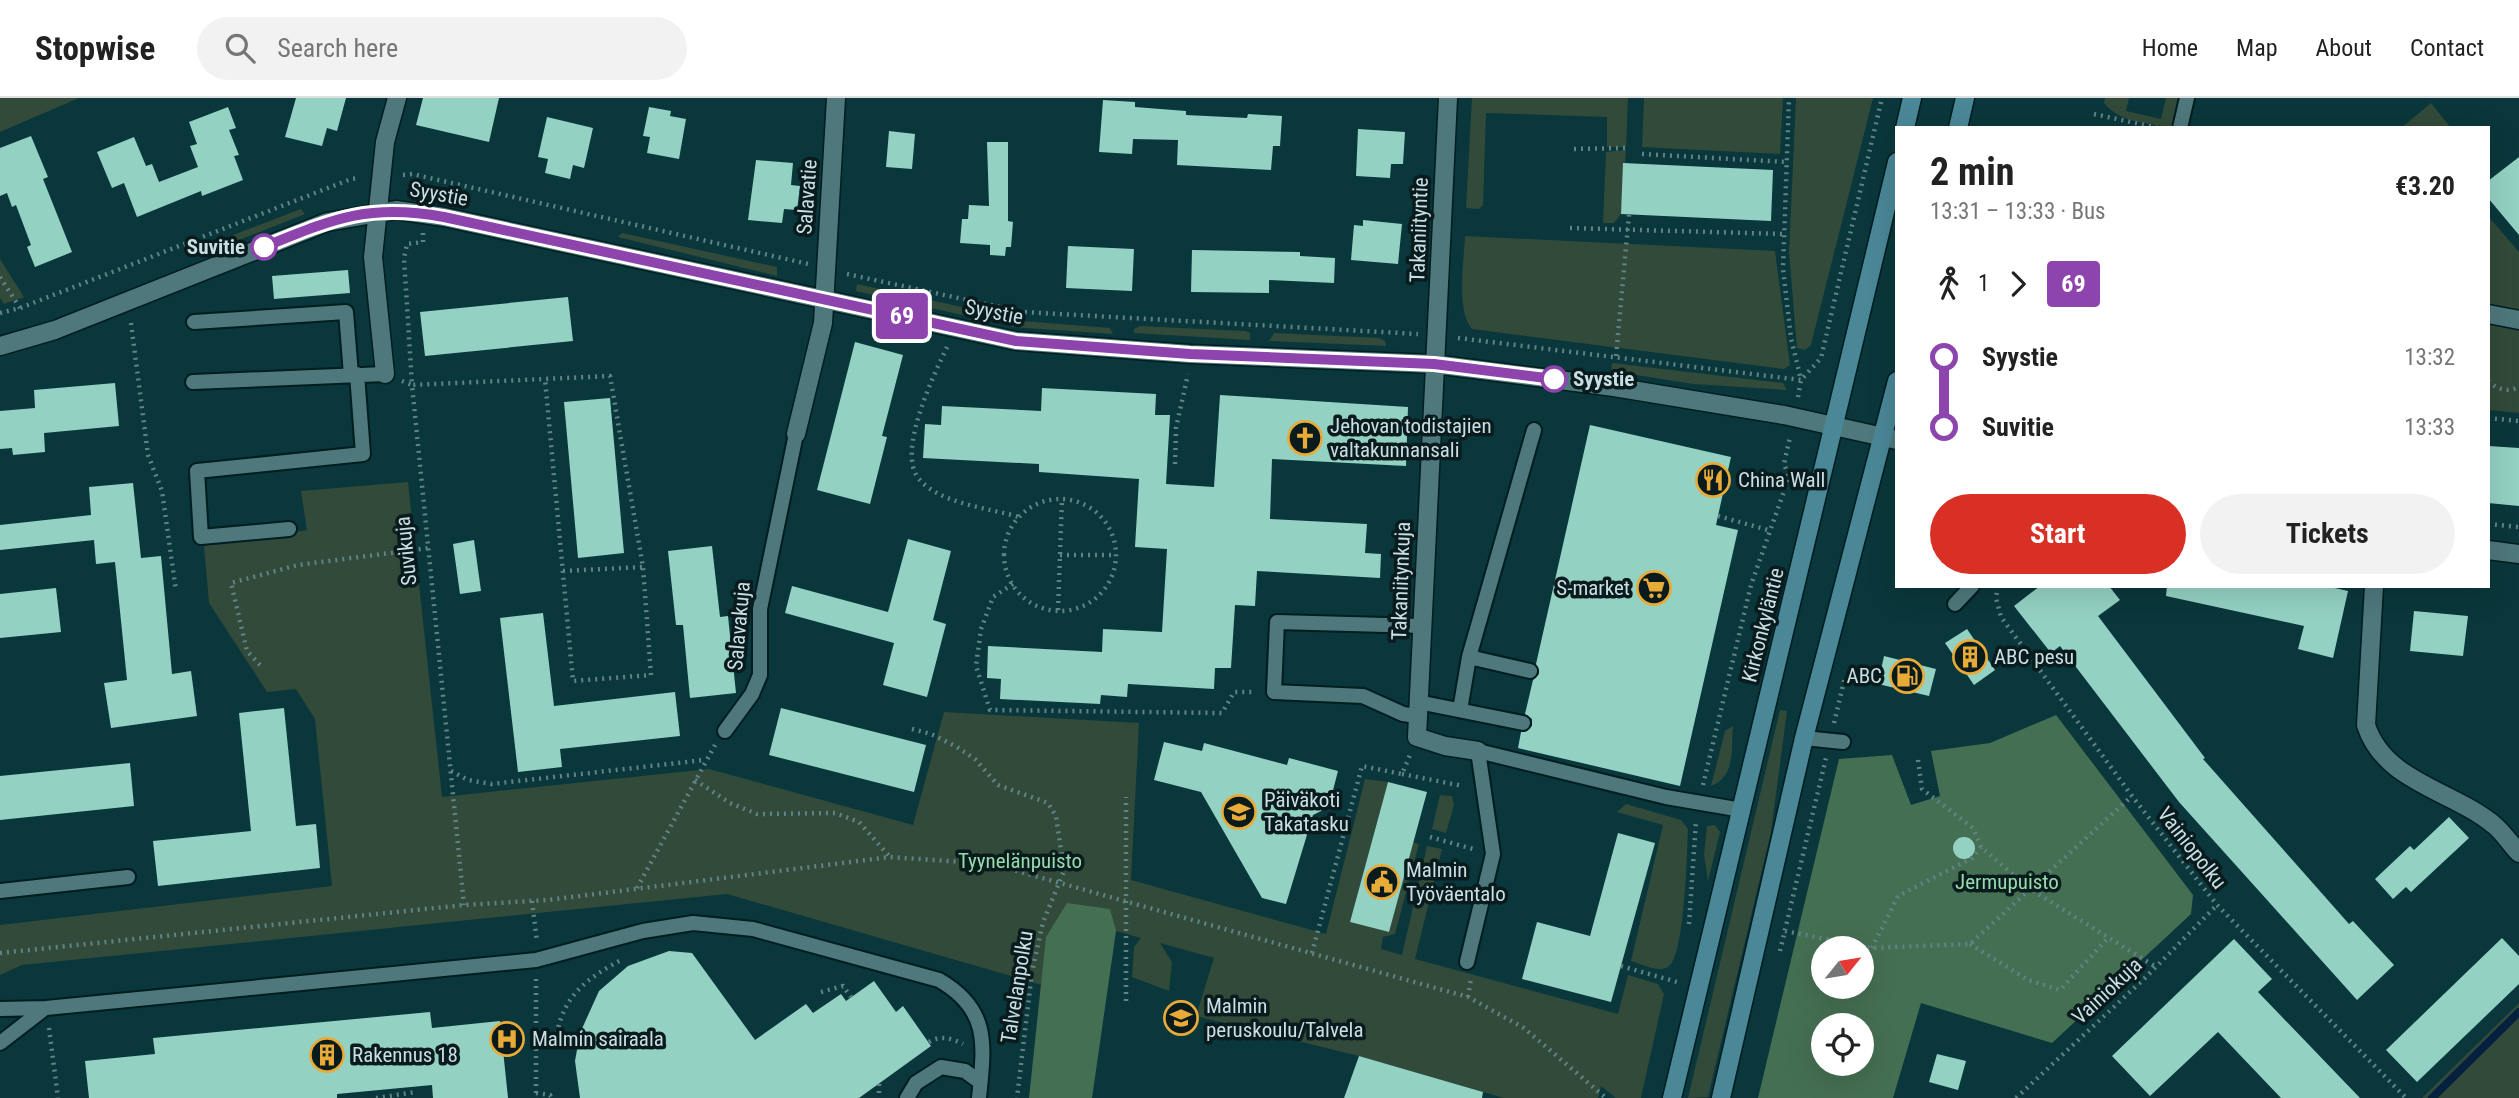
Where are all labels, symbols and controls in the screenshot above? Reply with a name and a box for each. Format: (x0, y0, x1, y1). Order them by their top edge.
search box (197, 17, 687, 80)
text: Stopwise (35, 29, 155, 68)
icon: search (221, 29, 259, 67)
text: Search here (277, 33, 398, 63)
text: Home (2142, 34, 2198, 62)
text: Map (2236, 34, 2278, 62)
text: About (2316, 34, 2372, 62)
text: Contact (2410, 34, 2484, 62)
text: 2 min (1930, 150, 2014, 194)
street label: Salavatie (792, 158, 822, 235)
text: €3.20 (2395, 171, 2455, 201)
street label: Syystie (408, 177, 470, 211)
street label: Takaniityntie (1405, 177, 1433, 283)
text: 13:31 – 13:33 · Bus (1930, 198, 2106, 225)
marker: Suvitie (251, 234, 277, 260)
place label: Suvitie (187, 235, 245, 259)
icon: walk (1930, 265, 1968, 303)
icon: forward (1999, 265, 2037, 303)
text: 1 (1978, 270, 1989, 297)
text: 69 (2061, 270, 2086, 298)
line badge: 69 (870, 293, 934, 339)
street label: Syystie (963, 295, 1025, 329)
text: 69 (890, 302, 914, 330)
text: Syystie (1982, 342, 2058, 372)
text: 13:32 (2404, 344, 2455, 371)
marker: Syystie (1541, 366, 1567, 392)
place label: Syystie (1573, 367, 1634, 391)
text: Suvitie (1982, 412, 2054, 442)
place label: Jehovan todistajien valtakunnansali (1330, 414, 1492, 462)
text: 13:33 (2404, 414, 2455, 441)
church icon: Jehovan todistajien valtakunnansali (1286, 419, 1324, 457)
restaurant icon: China Wall (1694, 461, 1732, 499)
place label: China Wall (1738, 468, 1825, 492)
button: Start (1930, 494, 2186, 574)
button: Tickets (2200, 494, 2455, 574)
street label: Suvikuja (390, 515, 422, 587)
street label: Takaniitynkuja (1387, 521, 1415, 641)
street label: Kirkonkyläntie (1737, 565, 1789, 685)
supermarket icon: S-market (1635, 569, 1673, 607)
place label: S-market (1556, 576, 1630, 600)
street label: Salavakuja (723, 581, 755, 671)
building icon: ABC pesu (1951, 638, 1989, 676)
place label: ABC pesu (1994, 645, 2074, 669)
fuel station icon: ABC (1888, 657, 1926, 695)
place label: ABC (1847, 664, 1882, 688)
place label: Päiväkoti Takatasku (1264, 788, 1349, 836)
school or university icon: Päiväkoti Takatasku (1220, 793, 1258, 831)
street label: Vainiopolku (2153, 802, 2231, 894)
park label: Tyynelänpuisto (958, 849, 1082, 873)
place label: Malmin Työväentalo (1406, 858, 1506, 906)
public building icon: Malmin Työväentalo (1363, 863, 1401, 901)
park label: Jermupuisto (1955, 870, 2059, 894)
street label: Talvelanpolku (996, 929, 1038, 1045)
north arrow (1811, 936, 1874, 999)
map controls (1811, 936, 1874, 1076)
street label: Vainiokuja (2067, 953, 2147, 1029)
place label: Malmin peruskoulu/Talvela (1206, 994, 1363, 1042)
school or university icon: Malmin peruskoulu/Talvela (1162, 999, 1200, 1037)
button: locate (1811, 1013, 1874, 1076)
hospital icon: Malmin sairaala (488, 1020, 526, 1058)
place label: Malmin sairaala (532, 1027, 664, 1051)
building icon: Rakennus 18 (308, 1036, 346, 1074)
place label: Rakennus 18 (352, 1043, 458, 1067)

